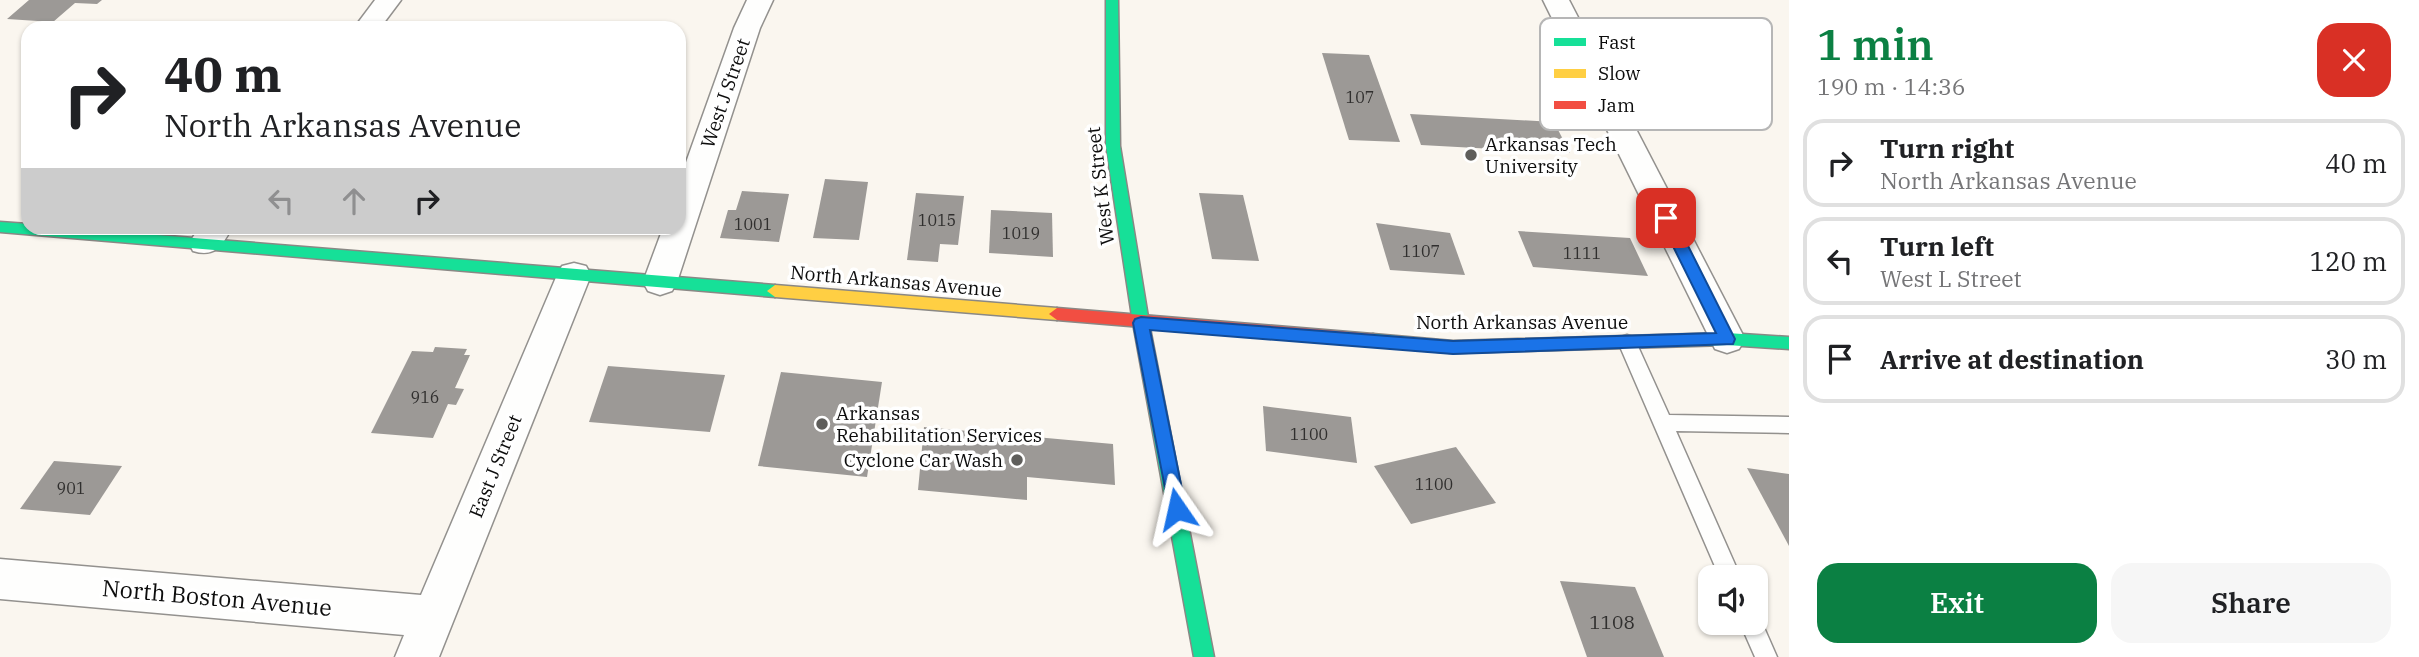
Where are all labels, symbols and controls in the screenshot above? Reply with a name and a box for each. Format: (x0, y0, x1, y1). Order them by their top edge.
text: 1 min (1817, 17, 1934, 72)
legend (1540, 18, 1772, 130)
button: close (2317, 23, 2391, 97)
text: Fast (1598, 30, 1636, 54)
street label: West J Street (695, 35, 755, 151)
text: 40 m (164, 42, 282, 105)
icon: right (49, 49, 140, 140)
text: Slow (1598, 61, 1640, 85)
text: 190 m · 14:36 (1817, 71, 1966, 101)
house number: 107 (1346, 87, 1374, 107)
text: Jam (1598, 93, 1635, 117)
text: North Arkansas Avenue (164, 104, 521, 146)
street label: West K Street (1081, 125, 1119, 247)
text: Turn right (1880, 131, 2014, 165)
place label: Arkansas Tech University (1485, 132, 1617, 178)
icon: right (1821, 144, 1859, 182)
text: 40 m (2325, 146, 2387, 180)
marker: Arkansas Tech University (1463, 147, 1479, 163)
text: North Arkansas Avenue (1880, 165, 2137, 195)
icon: left (262, 182, 300, 220)
icon: ahead (335, 182, 373, 220)
icon: right (408, 182, 446, 220)
pin (1636, 188, 1696, 248)
icon: arrive (1647, 199, 1685, 237)
house number: 1015 (918, 210, 956, 230)
house number: 1001 (734, 214, 772, 234)
house number: 1019 (1002, 223, 1040, 243)
text: Turn left (1880, 229, 1994, 263)
house number: 1107 (1402, 241, 1440, 261)
icon: left (1821, 242, 1859, 280)
house number: 1111 (1563, 243, 1601, 263)
text: 120 m (2309, 244, 2387, 278)
street label: North Arkansas Avenue (789, 260, 1003, 302)
text: West L Street (1880, 263, 2022, 293)
street label: North Arkansas Avenue (1416, 310, 1628, 334)
icon: arrive (1821, 340, 1859, 378)
text: Arrive at destination (1880, 342, 2144, 376)
text: 30 m (2325, 342, 2387, 376)
house number: 916 (411, 387, 439, 407)
place label: Arkansas Rehabilitation Services (836, 401, 1042, 447)
street label: East J Street (463, 411, 527, 521)
marker: Arkansas Rehabilitation Services (814, 416, 830, 432)
house number: 1100 (1290, 424, 1328, 444)
place label: Cyclone Car Wash (844, 448, 1003, 472)
marker: Cyclone Car Wash (1009, 452, 1025, 468)
position arrow (1140, 472, 1214, 546)
house number: 1100 (1415, 474, 1453, 494)
house number: 901 (57, 478, 85, 498)
button: Exit (1817, 563, 2097, 643)
button: Share (2111, 563, 2391, 643)
map controls (1698, 565, 1768, 635)
button: sound (1698, 565, 1768, 635)
street label: North Boston Avenue (101, 572, 333, 622)
house number: 1108 (1589, 610, 1635, 634)

